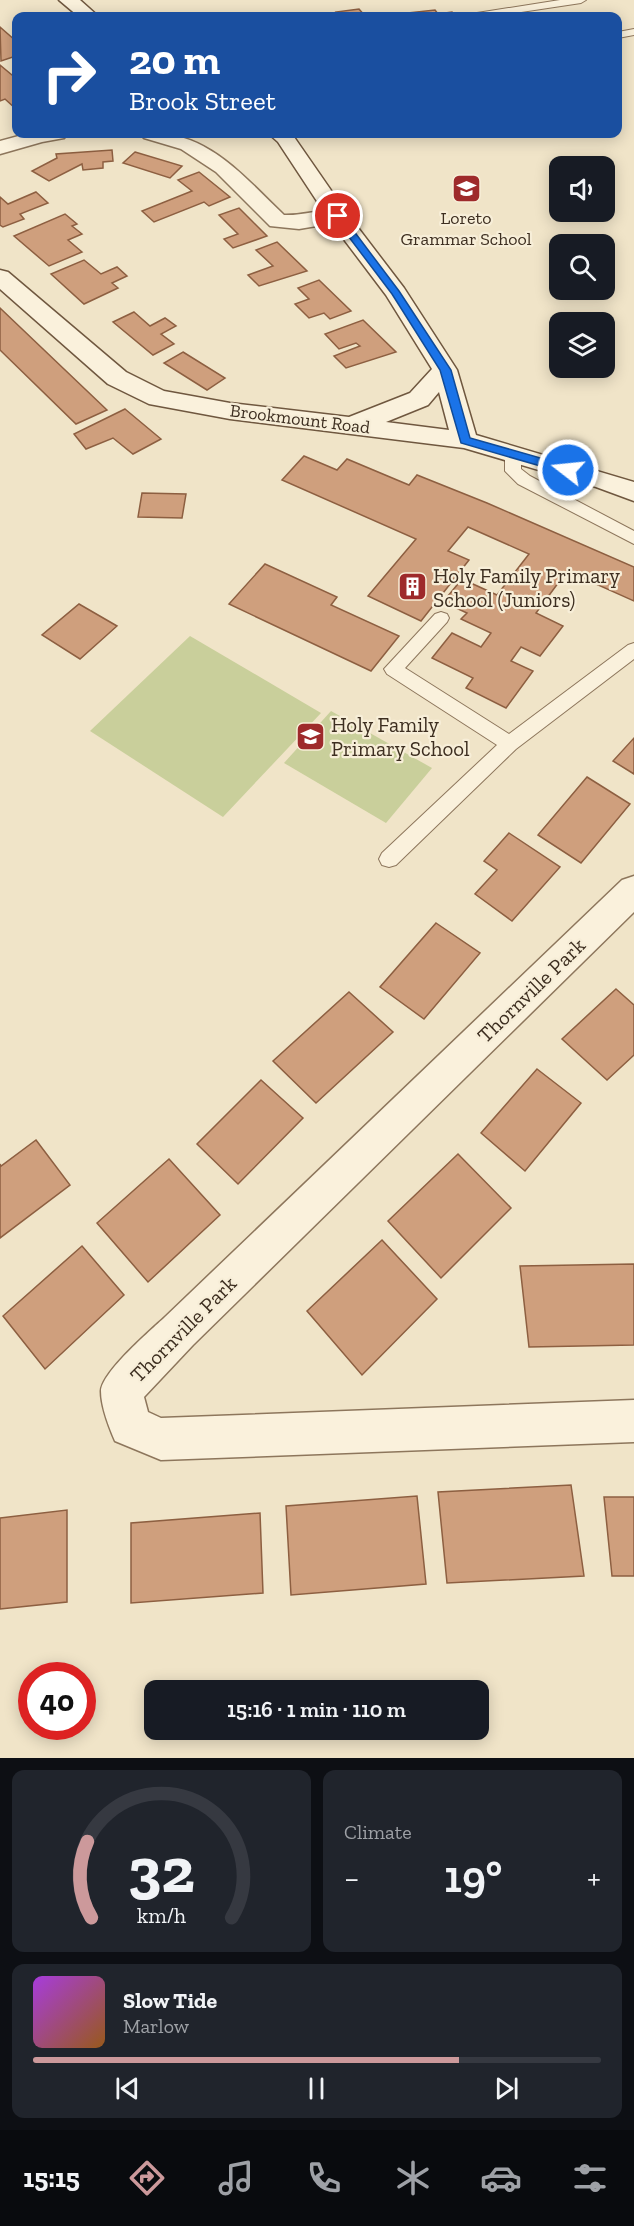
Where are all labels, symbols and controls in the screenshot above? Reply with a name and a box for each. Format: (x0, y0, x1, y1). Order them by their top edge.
text: 20 m (129, 34, 220, 85)
icon: right (30, 36, 108, 114)
text: Brook Street (129, 85, 276, 117)
map controls (549, 156, 615, 378)
button: sound (549, 156, 615, 222)
school or university icon: Loreto Grammar School (450, 173, 482, 205)
pin (312, 190, 363, 241)
icon: arrive (321, 199, 354, 232)
place label: Loreto Grammar School (400, 207, 532, 250)
button: search (549, 234, 615, 300)
button: layers (549, 312, 615, 378)
street label: Brookmount Road (229, 399, 371, 439)
position arrow (536, 438, 600, 502)
place label: Holy Family Primary School (Juniors) (433, 563, 620, 612)
building icon: Holy Family Primary School (Juniors) (396, 571, 428, 603)
place label: Holy Family Primary School (331, 712, 470, 761)
school or university icon: Holy Family Primary School (294, 720, 326, 752)
street label: Thornville Park (472, 932, 590, 1048)
street label: Thornville Park (125, 1271, 241, 1387)
speed limit sign: 40 (18, 1662, 96, 1740)
text: 15:16 · 1 min · 110 m (227, 1696, 406, 1723)
text: Climate (344, 1820, 412, 1844)
text: 32 (128, 1833, 195, 1908)
text: 19° (444, 1850, 502, 1904)
text: − (344, 1858, 359, 1897)
text: + (587, 1858, 601, 1897)
text: km/h (137, 1903, 186, 1928)
text: Slow Tide (123, 1987, 217, 2014)
text: Marlow (123, 2014, 189, 2038)
icon: previous (111, 2072, 144, 2105)
icon: pause (300, 2072, 333, 2105)
icon: next (490, 2072, 523, 2105)
icon: directions (126, 2157, 168, 2199)
icon: music (215, 2157, 257, 2199)
icon: phone (303, 2157, 345, 2199)
icon: climate (392, 2157, 434, 2199)
icon: car (480, 2157, 522, 2199)
icon: filters (569, 2157, 611, 2199)
text: 15:15 (23, 2162, 80, 2194)

